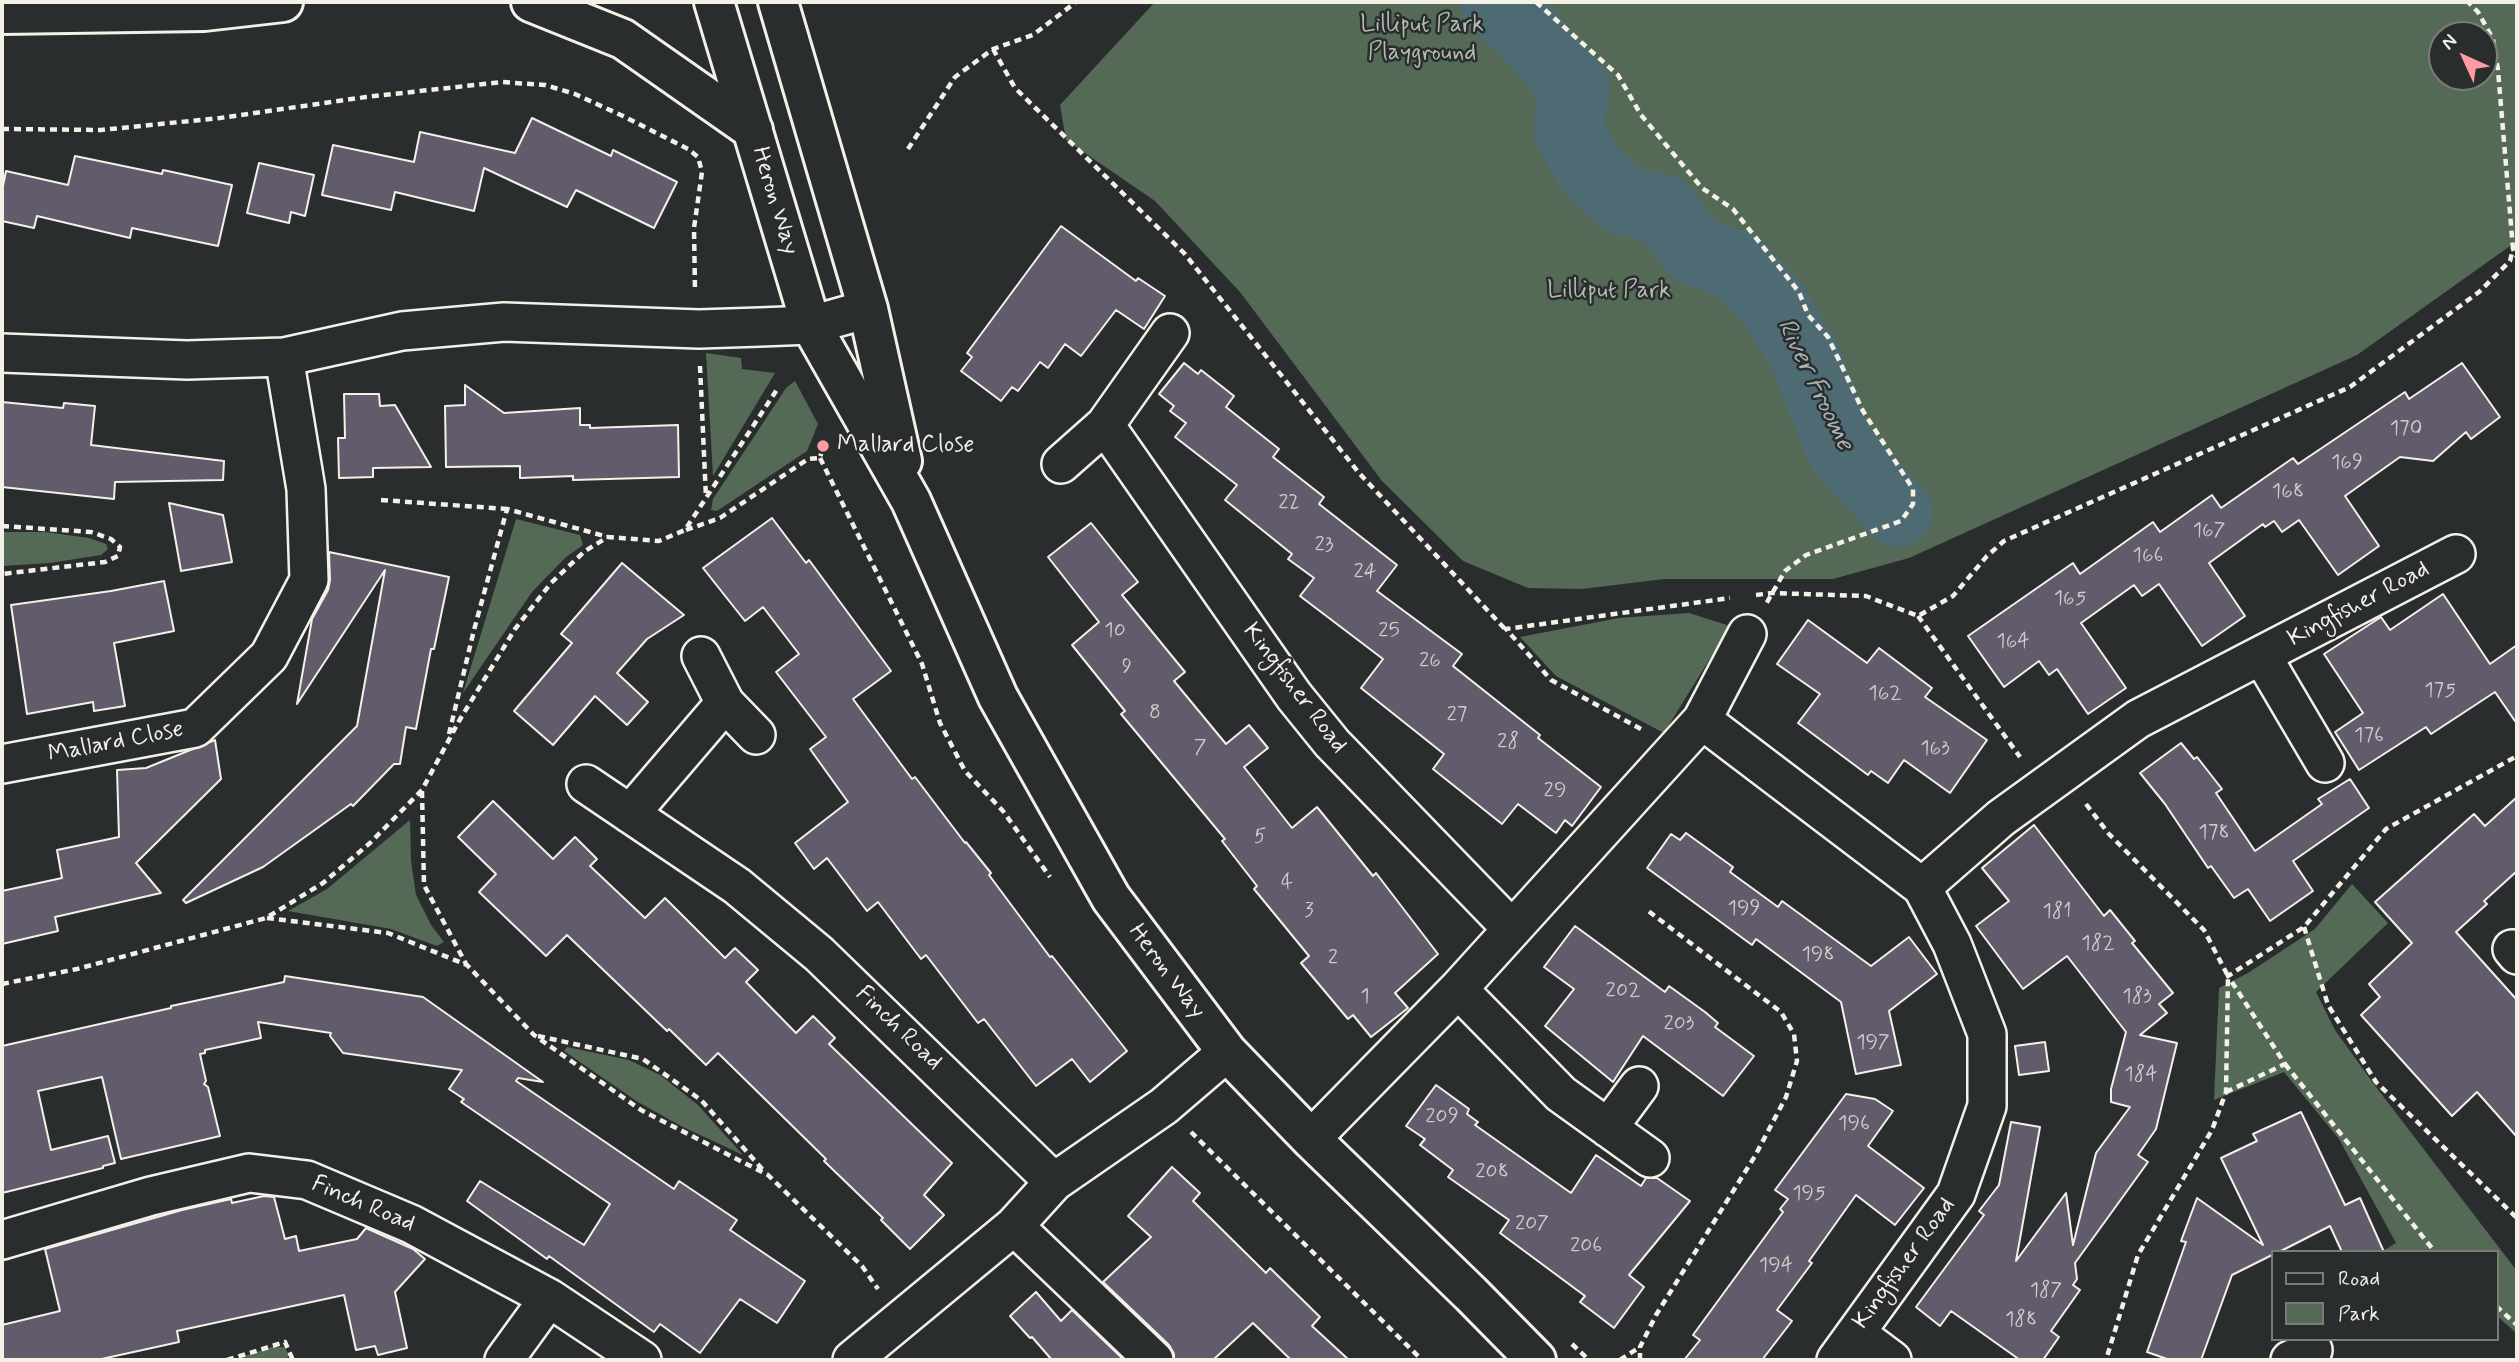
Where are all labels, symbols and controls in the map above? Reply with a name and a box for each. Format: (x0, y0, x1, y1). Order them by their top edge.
park label: Lilliput Park Playground (1360, 12, 1484, 68)
north arrow (2428, 21, 2498, 91)
text: N (2436, 29, 2463, 56)
street label: Heron Way (744, 144, 804, 258)
park label: Lilliput Park (1547, 278, 1671, 306)
water label: River Froome (1769, 314, 1859, 456)
house number: 170 (2390, 417, 2422, 443)
place label: Mallard Close (837, 432, 974, 460)
marker: Mallard Close (815, 438, 831, 454)
house number: 169 (2331, 451, 2363, 477)
house number: 168 (2272, 480, 2304, 506)
house number: 22 (1278, 491, 1300, 517)
house number: 167 (2193, 519, 2225, 545)
house number: 23 (1314, 533, 1334, 559)
house number: 166 (2133, 544, 2163, 570)
street label: Kingfisher Road (2283, 556, 2435, 654)
house number: 24 (1353, 560, 1377, 586)
house number: 165 (2054, 587, 2086, 613)
street label: Kingfisher Road (1236, 618, 1352, 760)
house number: 10 (1104, 619, 1126, 645)
house number: 25 (1378, 619, 1400, 645)
house number: 164 (1996, 630, 2030, 656)
house number: 26 (1419, 649, 1441, 675)
house number: 9 (1122, 655, 1132, 681)
house number: 175 (2424, 679, 2456, 705)
house number: 162 (1868, 682, 1902, 708)
house number: 8 (1149, 701, 1161, 727)
house number: 27 (1447, 703, 1467, 729)
street label: Mallard Close (46, 716, 186, 770)
house number: 176 (2354, 724, 2384, 750)
house number: 28 (1497, 730, 1519, 756)
house number: 7 (1194, 736, 1206, 762)
house number: 163 (1920, 737, 1950, 763)
house number: 29 (1544, 779, 1566, 805)
house number: 178 (2198, 821, 2230, 847)
house number: 5 (1254, 825, 1266, 851)
house number: 4 (1281, 871, 1293, 897)
house number: 199 (1728, 897, 1760, 923)
house number: 3 (1304, 899, 1314, 925)
house number: 181 (2042, 900, 2072, 926)
street label: Heron Way (1121, 919, 1211, 1025)
house number: 182 (2081, 932, 2115, 958)
house number: 198 (1801, 943, 1835, 969)
house number: 2 (1328, 946, 1338, 972)
house number: 202 (1606, 979, 1640, 1005)
street label: Finch Road (849, 981, 947, 1077)
house number: 1 (1360, 985, 1370, 1011)
house number: 183 (2122, 985, 2152, 1011)
house number: 203 (1664, 1012, 1694, 1038)
house number: 197 (1856, 1031, 1890, 1057)
house number: 184 (2124, 1063, 2158, 1089)
house number: 209 (1425, 1105, 1459, 1131)
house number: 196 (1838, 1112, 1870, 1138)
house number: 208 (1475, 1160, 1509, 1186)
street label: Finch Road (307, 1170, 419, 1240)
house number: 195 (1792, 1182, 1826, 1208)
street label: Kingfisher Road (1848, 1193, 1962, 1335)
house number: 207 (1515, 1212, 1549, 1238)
house number: 206 (1570, 1234, 1602, 1260)
legend (2270, 1250, 2498, 1341)
house number: 194 (1759, 1254, 1793, 1280)
text: Road (2338, 1265, 2380, 1293)
house number: 187 (2030, 1279, 2062, 1305)
text: Park (2338, 1300, 2380, 1328)
house number: 188 (2005, 1308, 2037, 1334)

